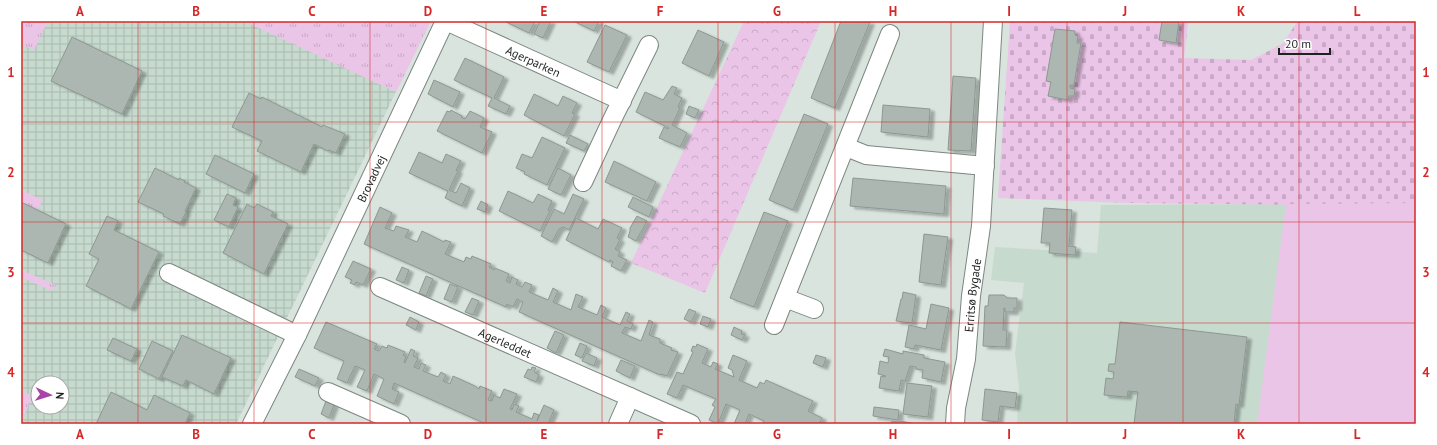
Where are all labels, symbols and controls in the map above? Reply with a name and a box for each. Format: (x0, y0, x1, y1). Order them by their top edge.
text: A (76, 3, 84, 20)
text: B (192, 3, 200, 20)
text: C (308, 3, 316, 20)
text: D (424, 3, 432, 20)
text: E (541, 3, 548, 20)
text: F (657, 3, 664, 20)
text: G (773, 3, 781, 20)
text: H (889, 3, 897, 20)
text: I (1007, 3, 1011, 20)
text: J (1122, 3, 1127, 20)
text: K (1237, 3, 1245, 20)
text: L (1354, 3, 1361, 20)
scale bar (1279, 30, 1330, 56)
text: 20 m (1285, 36, 1311, 51)
street label: Agerparken (504, 42, 563, 80)
text: 1 (7, 64, 15, 81)
text: 1 (1422, 64, 1430, 81)
street label: Brovadvej (353, 152, 388, 204)
text: 2 (7, 164, 15, 181)
text: 2 (1422, 164, 1430, 181)
street label: Erritsø Bygade (961, 258, 984, 333)
text: 3 (7, 264, 15, 281)
text: 3 (1422, 264, 1430, 281)
street label: Agerleddet (477, 324, 534, 360)
text: 4 (7, 364, 15, 381)
text: 4 (1422, 364, 1430, 381)
north arrow (30, 375, 70, 415)
text: N (53, 392, 67, 400)
text: A (76, 426, 84, 443)
text: B (192, 426, 200, 443)
text: C (308, 426, 316, 443)
text: D (424, 426, 432, 443)
text: E (541, 426, 548, 443)
text: F (657, 426, 664, 443)
text: G (773, 426, 781, 443)
text: H (889, 426, 897, 443)
text: I (1007, 426, 1011, 443)
text: J (1122, 426, 1127, 443)
text: K (1237, 426, 1245, 443)
text: L (1354, 426, 1361, 443)

